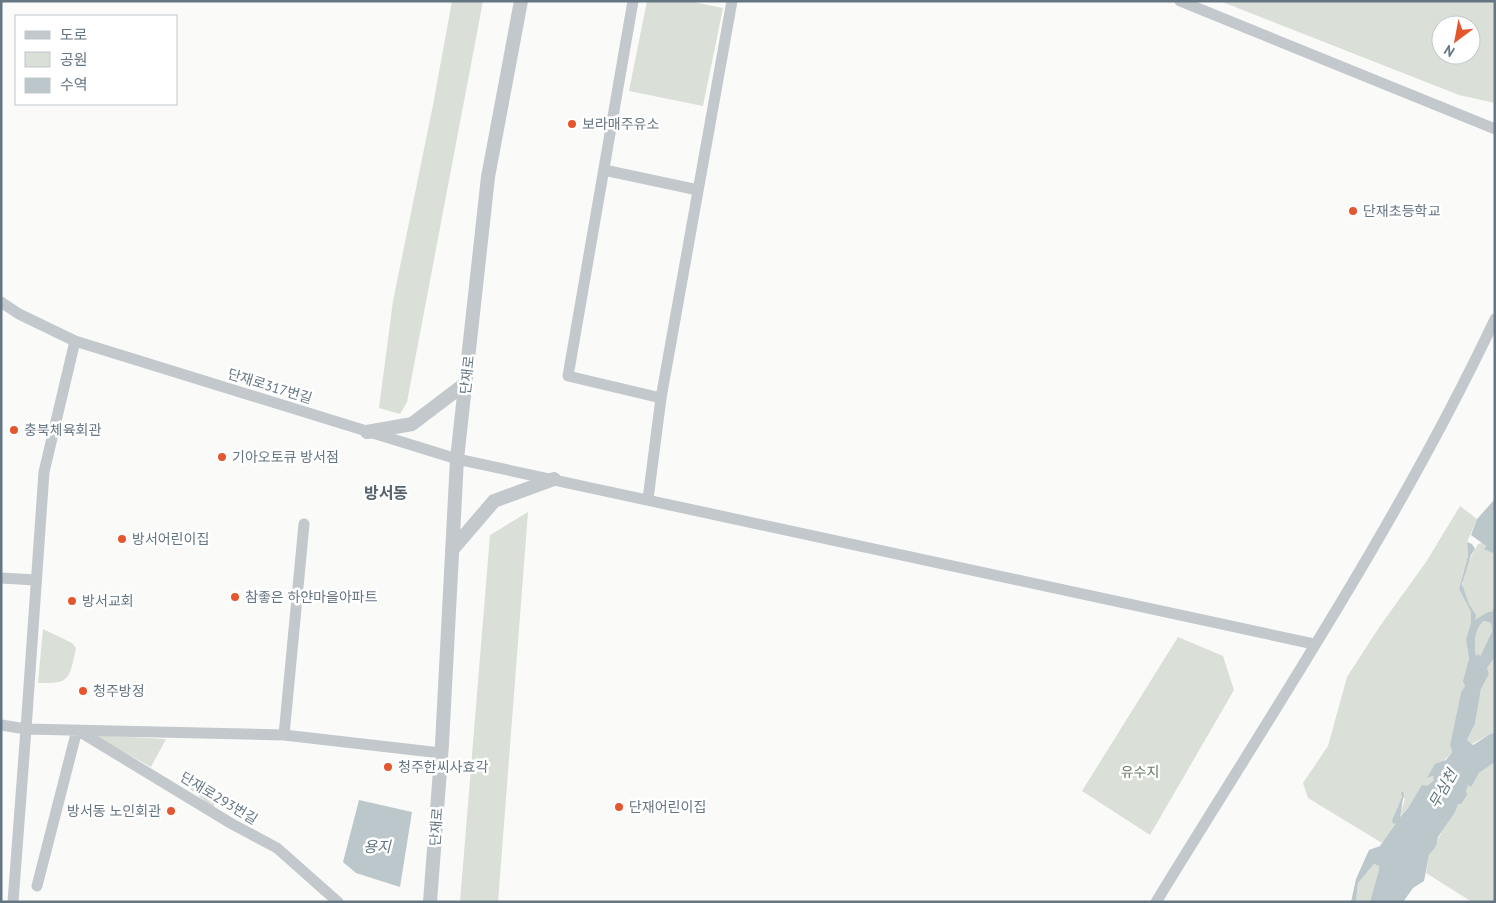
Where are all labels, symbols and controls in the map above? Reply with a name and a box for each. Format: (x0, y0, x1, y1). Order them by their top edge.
legend (15, 15, 178, 105)
north arrow (1431, 15, 1481, 65)
text: 도로 (60, 25, 88, 44)
text: N (1440, 41, 1458, 61)
text: 공원 (60, 50, 88, 69)
text: 수역 (60, 75, 88, 94)
place label: 보라매주유소 (582, 115, 659, 133)
marker: 보라매주유소 (566, 118, 578, 130)
place label: 단재초등학교 (1363, 202, 1440, 220)
marker: 단재초등학교 (1347, 205, 1359, 217)
street label: 단재로 (456, 355, 478, 395)
street label: 단재로317번길 (226, 365, 314, 407)
place label: 충북체육회관 (24, 421, 101, 439)
marker: 충북체육회관 (8, 424, 20, 436)
place label: 기아오토큐 방서점 (232, 448, 339, 466)
marker: 기아오토큐 방서점 (216, 451, 228, 463)
district label: 방서동 (364, 483, 408, 503)
place label: 방서어린이집 (132, 530, 209, 548)
marker: 방서어린이집 (116, 533, 128, 545)
place label: 참좋은 하얀마을아파트 (245, 588, 378, 606)
marker: 참좋은 하얀마을아파트 (229, 591, 241, 603)
place label: 방서교회 (82, 592, 134, 610)
marker: 방서교회 (66, 595, 78, 607)
place label: 청주방정 (93, 682, 145, 700)
marker: 청주방정 (77, 685, 89, 697)
place label: 청주한씨사효각 (398, 758, 488, 776)
marker: 청주한씨사효각 (382, 761, 394, 773)
park label: 유수지 (1121, 763, 1159, 781)
water label: 무심천 (1424, 764, 1462, 811)
street label: 단재로293번길 (177, 768, 261, 828)
place label: 단재어린이집 (629, 798, 706, 816)
marker: 단재어린이집 (613, 801, 625, 813)
place label: 방서동 노인회관 (67, 802, 161, 820)
marker: 방서동 노인회관 (165, 805, 177, 817)
street label: 단재로 (426, 807, 446, 847)
water label: 용지 (363, 837, 392, 856)

